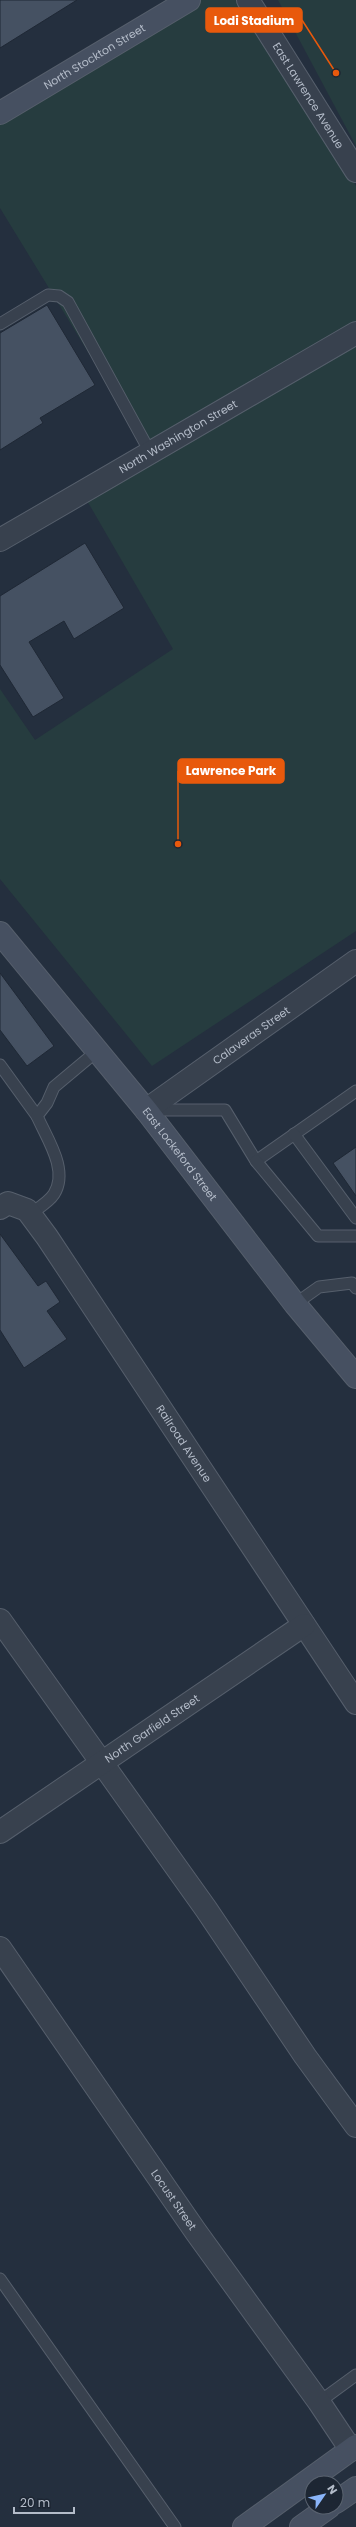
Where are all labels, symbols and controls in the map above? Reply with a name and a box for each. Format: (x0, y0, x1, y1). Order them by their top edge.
callout: Lodi Stadium (206, 8, 302, 32)
text: Lodi Stadium (214, 12, 295, 29)
street label: North Stockton Street (40, 20, 148, 93)
street label: East Lawrence Avenue (269, 39, 348, 152)
street label: North Washington Street (116, 396, 240, 477)
callout: Lawrence Park (178, 759, 284, 783)
text: Lawrence Park (186, 762, 277, 779)
street label: Calaveras Street (209, 1002, 293, 1068)
street label: East Lockeford Street (139, 1104, 221, 1204)
street label: Railroad Avenue (152, 1402, 215, 1485)
street label: North Garfield Street (101, 1690, 203, 1766)
street label: Locust Street (147, 2166, 200, 2233)
north arrow (304, 2475, 344, 2515)
text: N (323, 2482, 341, 2497)
scale bar (14, 2489, 74, 2515)
text: 20 m (20, 2494, 50, 2511)

